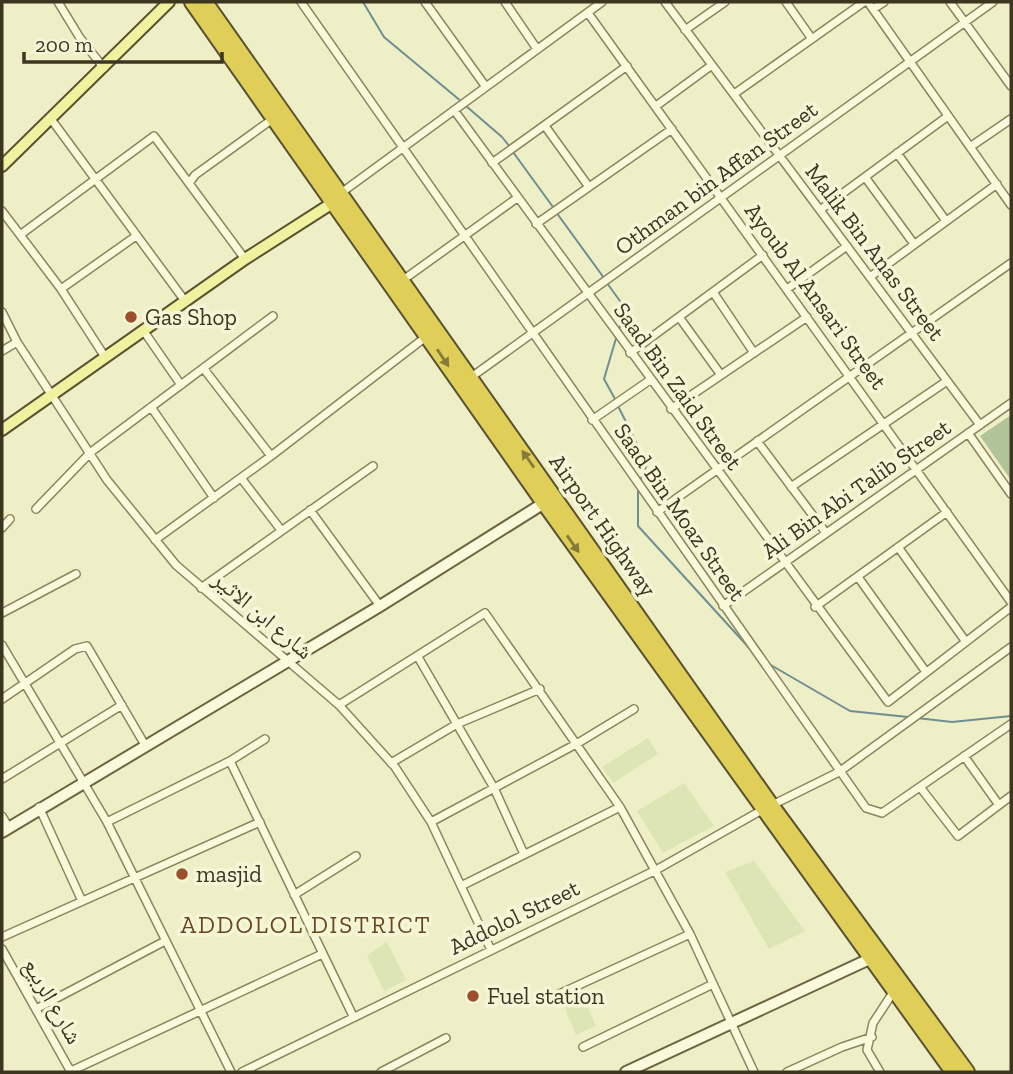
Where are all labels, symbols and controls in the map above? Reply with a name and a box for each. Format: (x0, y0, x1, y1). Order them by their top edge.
scale bar (24, 21, 222, 65)
text: 200 m (35, 32, 93, 57)
street label: Othman bin Affan Street (609, 95, 823, 261)
street label: Malik Bin Anas Street (799, 158, 951, 346)
street label: Ayoub Al Ansari Street (739, 197, 893, 395)
street label: Saad Bin Zaid Street (608, 297, 748, 476)
place label: Gas Shop (145, 303, 237, 331)
marker: Gas Shop (123, 309, 139, 325)
one-way arrow (436, 349, 450, 367)
street label: Ali Bin Abi Talib Street (756, 413, 956, 565)
street label: Saad Bin Moaz Street (608, 418, 752, 607)
street label: Airport Highway (543, 448, 663, 602)
one-way arrow (521, 450, 535, 468)
one-way arrow (566, 535, 580, 553)
street label: شارع ابن الاثير (206, 564, 319, 666)
place label: masjid (196, 860, 262, 888)
marker: masjid (174, 866, 190, 882)
street label: Addolol Street (444, 873, 584, 961)
district label: ADDOLOL DISTRICT (180, 910, 432, 939)
street label: شارع الربيع (16, 953, 89, 1049)
place label: Fuel station (487, 982, 605, 1010)
marker: Fuel station (465, 988, 481, 1004)

